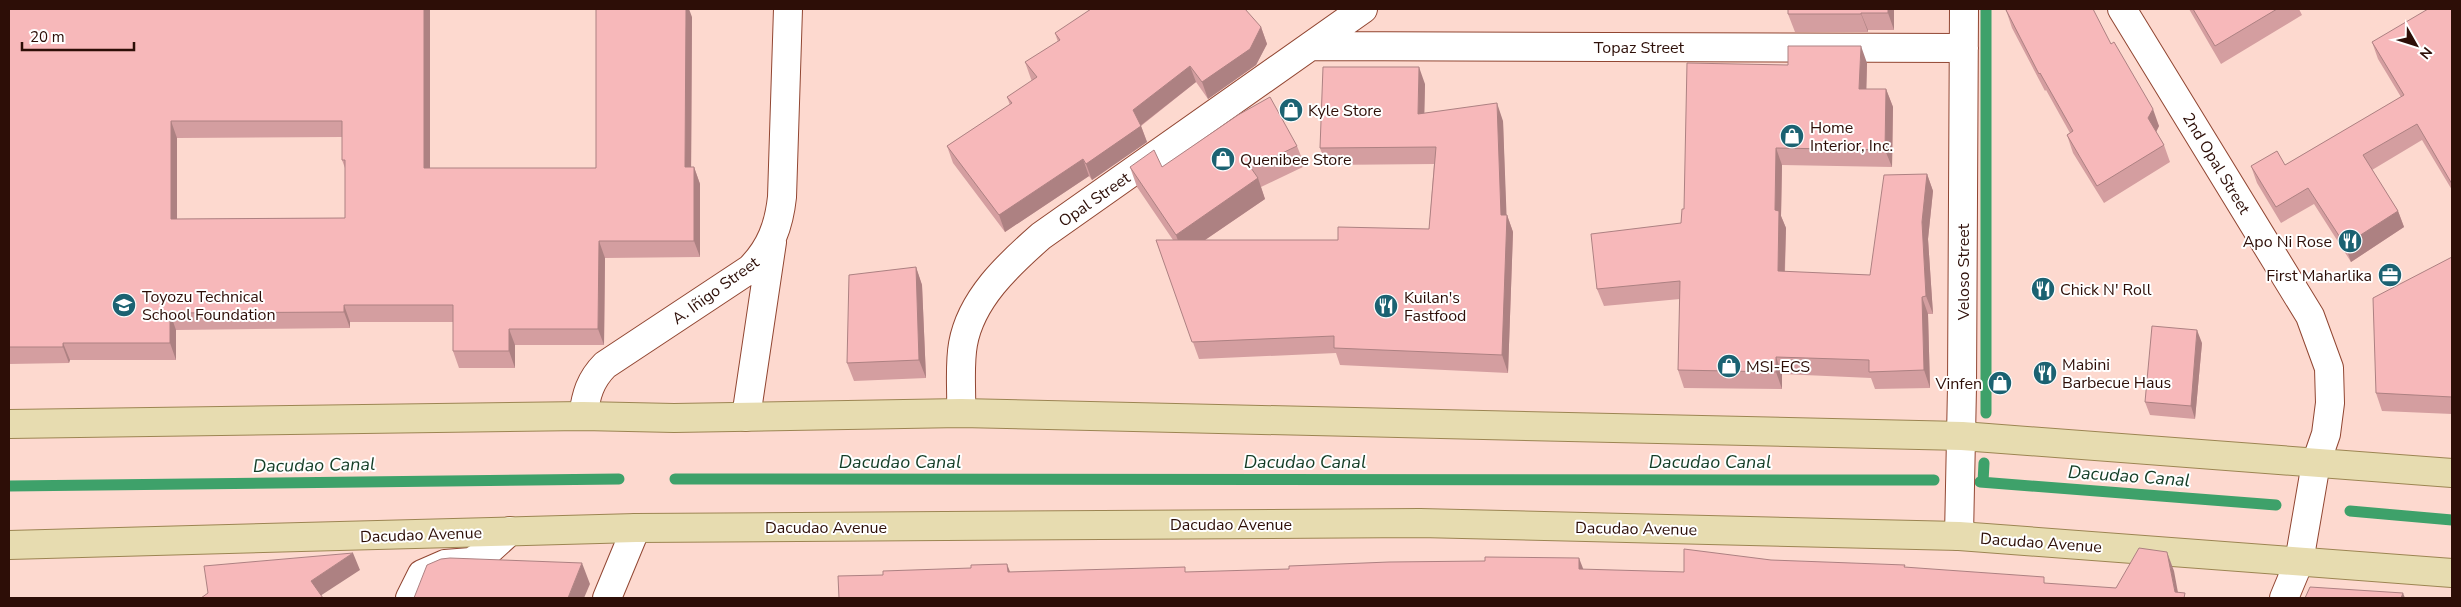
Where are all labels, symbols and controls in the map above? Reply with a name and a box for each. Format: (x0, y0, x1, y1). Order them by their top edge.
scale bar (22, 20, 135, 52)
north arrow (2391, 20, 2441, 70)
text: 20 m (30, 27, 65, 47)
street label: Topaz Street (1594, 37, 1685, 59)
text: N (2415, 43, 2436, 63)
shop icon: Kyle Store (1278, 97, 1304, 123)
place label: Kyle Store (1308, 100, 1381, 122)
street label: 2nd Opal Street (2177, 109, 2255, 219)
place label: Home Interior, Inc. (1810, 117, 1893, 157)
shop icon: Home Interior, Inc. (1779, 123, 1805, 149)
shop icon: Quenibee Store (1210, 146, 1236, 172)
place label: Quenibee Store (1240, 149, 1351, 171)
street label: Opal Street (1054, 167, 1135, 233)
street label: Veloso Street (1953, 223, 1975, 321)
restaurant icon: Apo Ni Rose (2337, 228, 2363, 254)
place label: Apo Ni Rose (2243, 231, 2332, 253)
street label: A. Iñigo Street (668, 252, 764, 330)
office icon: First Maharlika (2377, 262, 2403, 288)
place label: First Maharlika (2266, 265, 2372, 287)
restaurant icon: Chick N' Roll (2030, 276, 2056, 302)
place label: Chick N' Roll (2060, 279, 2152, 301)
place label: Toyozu Technical School Foundation (142, 286, 276, 326)
place label: Kuilan's Fastfood (1404, 287, 1466, 327)
school or university icon: Toyozu Technical School Foundation (111, 292, 137, 318)
restaurant icon: Kuilan's Fastfood (1373, 293, 1399, 319)
shop icon: MSI-ECS (1716, 353, 1742, 379)
place label: Mabini Barbecue Haus (2062, 354, 2171, 394)
place label: MSI-ECS (1746, 356, 1810, 378)
restaurant icon: Mabini Barbecue Haus (2032, 360, 2058, 386)
shop icon: Vinfen (1987, 370, 2013, 396)
place label: Vinfen (1934, 373, 1982, 395)
water label: Dacudao Canal (839, 450, 961, 474)
water label: Dacudao Canal (1244, 450, 1366, 474)
water label: Dacudao Canal (1649, 450, 1771, 474)
water label: Dacudao Canal (253, 452, 375, 478)
water label: Dacudao Canal (2067, 460, 2191, 492)
street label: Dacudao Avenue (1170, 514, 1292, 536)
street label: Dacudao Avenue (765, 517, 887, 539)
street label: Dacudao Avenue (1575, 517, 1697, 541)
street label: Dacudao Avenue (360, 522, 482, 548)
street label: Dacudao Avenue (1979, 528, 2103, 558)

